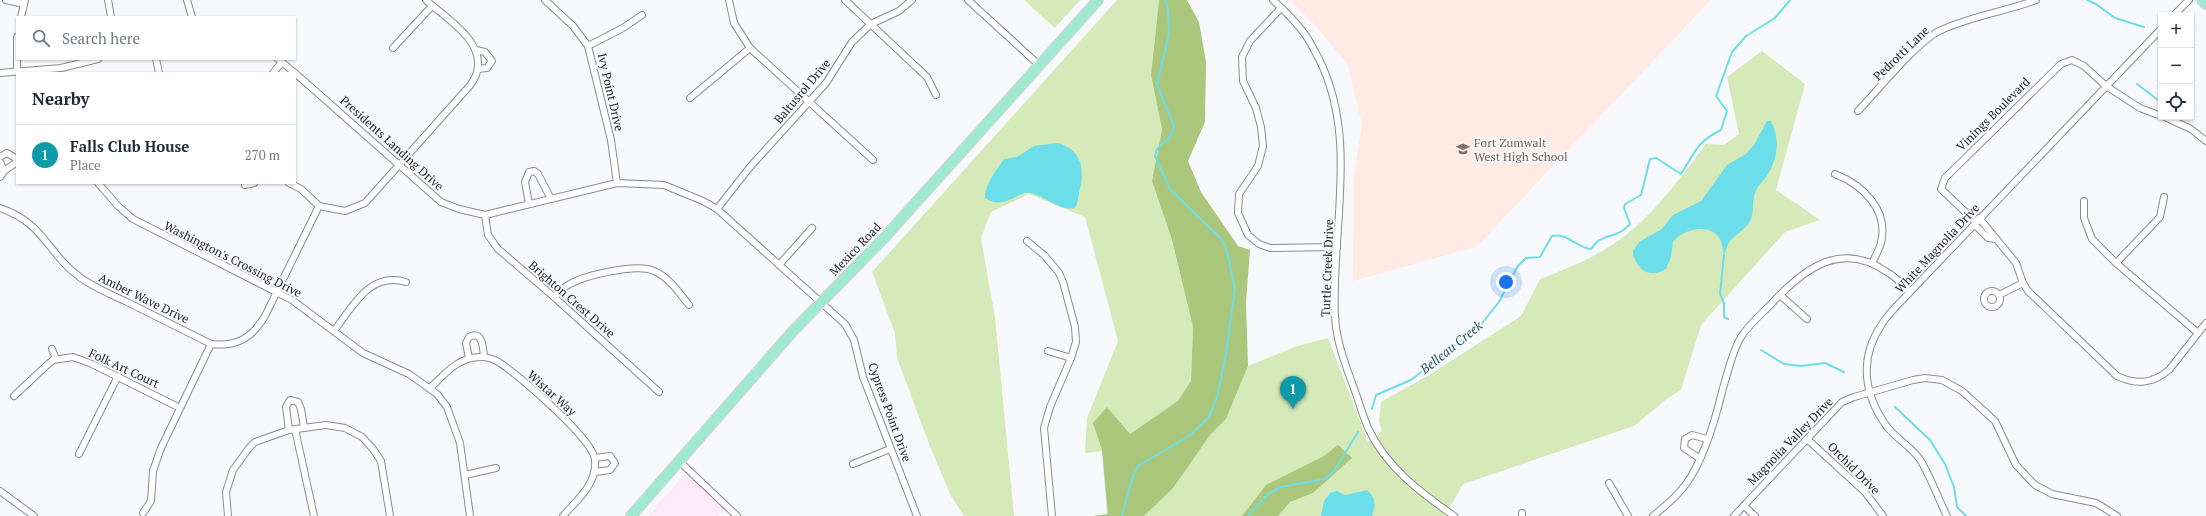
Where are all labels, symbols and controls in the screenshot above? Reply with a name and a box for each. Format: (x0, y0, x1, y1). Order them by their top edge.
map controls (2158, 12, 2194, 120)
button: + (2158, 12, 2194, 48)
search box (16, 16, 296, 60)
street label: Pedrotti Lane (1870, 23, 1932, 83)
icon: search (30, 27, 52, 49)
text: Search here (62, 28, 140, 48)
button: − (2158, 48, 2194, 84)
street label: Ivy Point Drive (595, 51, 627, 133)
street label: Baltusrol Drive (771, 56, 833, 126)
street label: Vinings Boulevard (1953, 74, 2033, 154)
button: locate (2158, 84, 2194, 120)
text: Nearby (32, 87, 90, 110)
street label: Presidents Landing Drive (337, 93, 447, 193)
place label: Fort Zumwalt West High School (1474, 135, 1568, 164)
text: Falls Club House (70, 136, 189, 156)
school or university icon: Fort Zumwalt West High School (1455, 141, 1471, 157)
text: 1 (41, 146, 49, 164)
text: 270 m (245, 146, 280, 164)
text: Place (70, 156, 101, 174)
street label: White Magnolia Drive (1892, 200, 1982, 296)
street label: Washington's Crossing Drive (162, 218, 304, 300)
street label: Mexico Road (826, 219, 884, 279)
street label: Turtle Creek Drive (1318, 219, 1336, 317)
street label: Brighton Crest Drive (526, 257, 618, 341)
street label: Amber Wave Drive (96, 270, 192, 326)
your location (1496, 272, 1516, 292)
water label: Belleau Creek (1415, 316, 1487, 378)
street label: Folk Art Court (86, 345, 162, 391)
street label: Cypress Point Drive (865, 360, 915, 464)
street label: Wistar Way (524, 367, 580, 419)
pin: 1 (1280, 376, 1306, 409)
street label: Magnolia Valley Drive (1744, 394, 1836, 488)
street label: Orchid Drive (1825, 439, 1883, 497)

